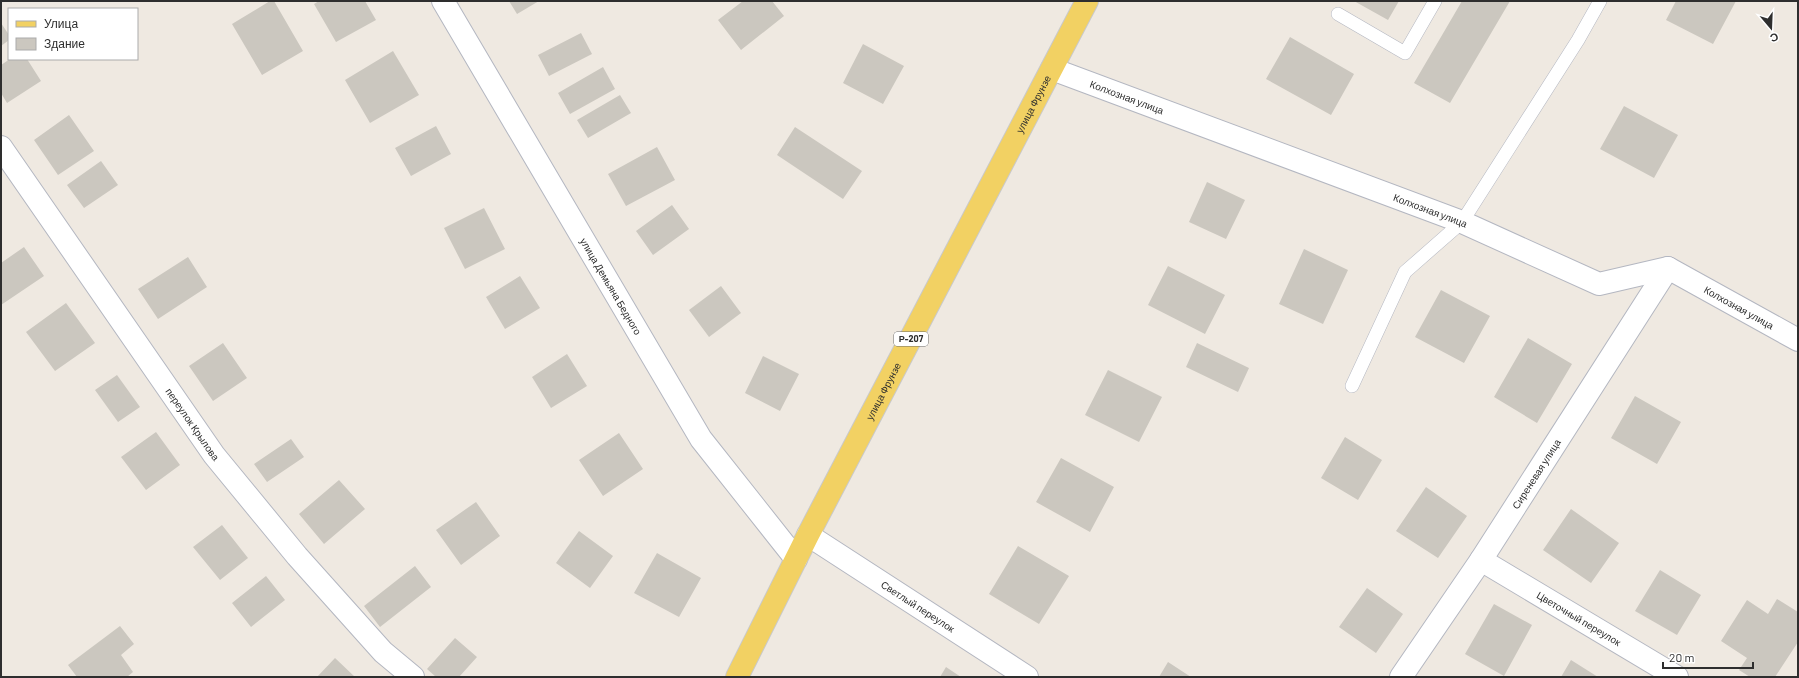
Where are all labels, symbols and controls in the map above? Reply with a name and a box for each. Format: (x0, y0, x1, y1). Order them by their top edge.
legend (8, 8, 138, 60)
north arrow (1751, 8, 1791, 48)
text: Улица (44, 16, 78, 31)
text: С (1768, 30, 1780, 45)
text: Здание (44, 36, 85, 51)
street label: улица Фрунзе (1013, 73, 1053, 135)
street label: Колхозная улица (1088, 78, 1166, 116)
street label: Колхозная улица (1392, 191, 1470, 230)
street label: улица Демьяна Бедного (578, 236, 644, 337)
street label: Колхозная улица (1702, 283, 1776, 332)
road number: Р-207 (894, 332, 928, 346)
street label: улица Фрунзе (863, 360, 903, 422)
street label: переулок Крылова (163, 386, 222, 463)
street label: Сиреневая улица (1509, 436, 1563, 511)
street label: Светлый переулок (879, 578, 958, 635)
street label: Цветочный переулок (1535, 589, 1624, 648)
scale bar (1663, 644, 1753, 670)
text: 20 m (1669, 650, 1695, 664)

